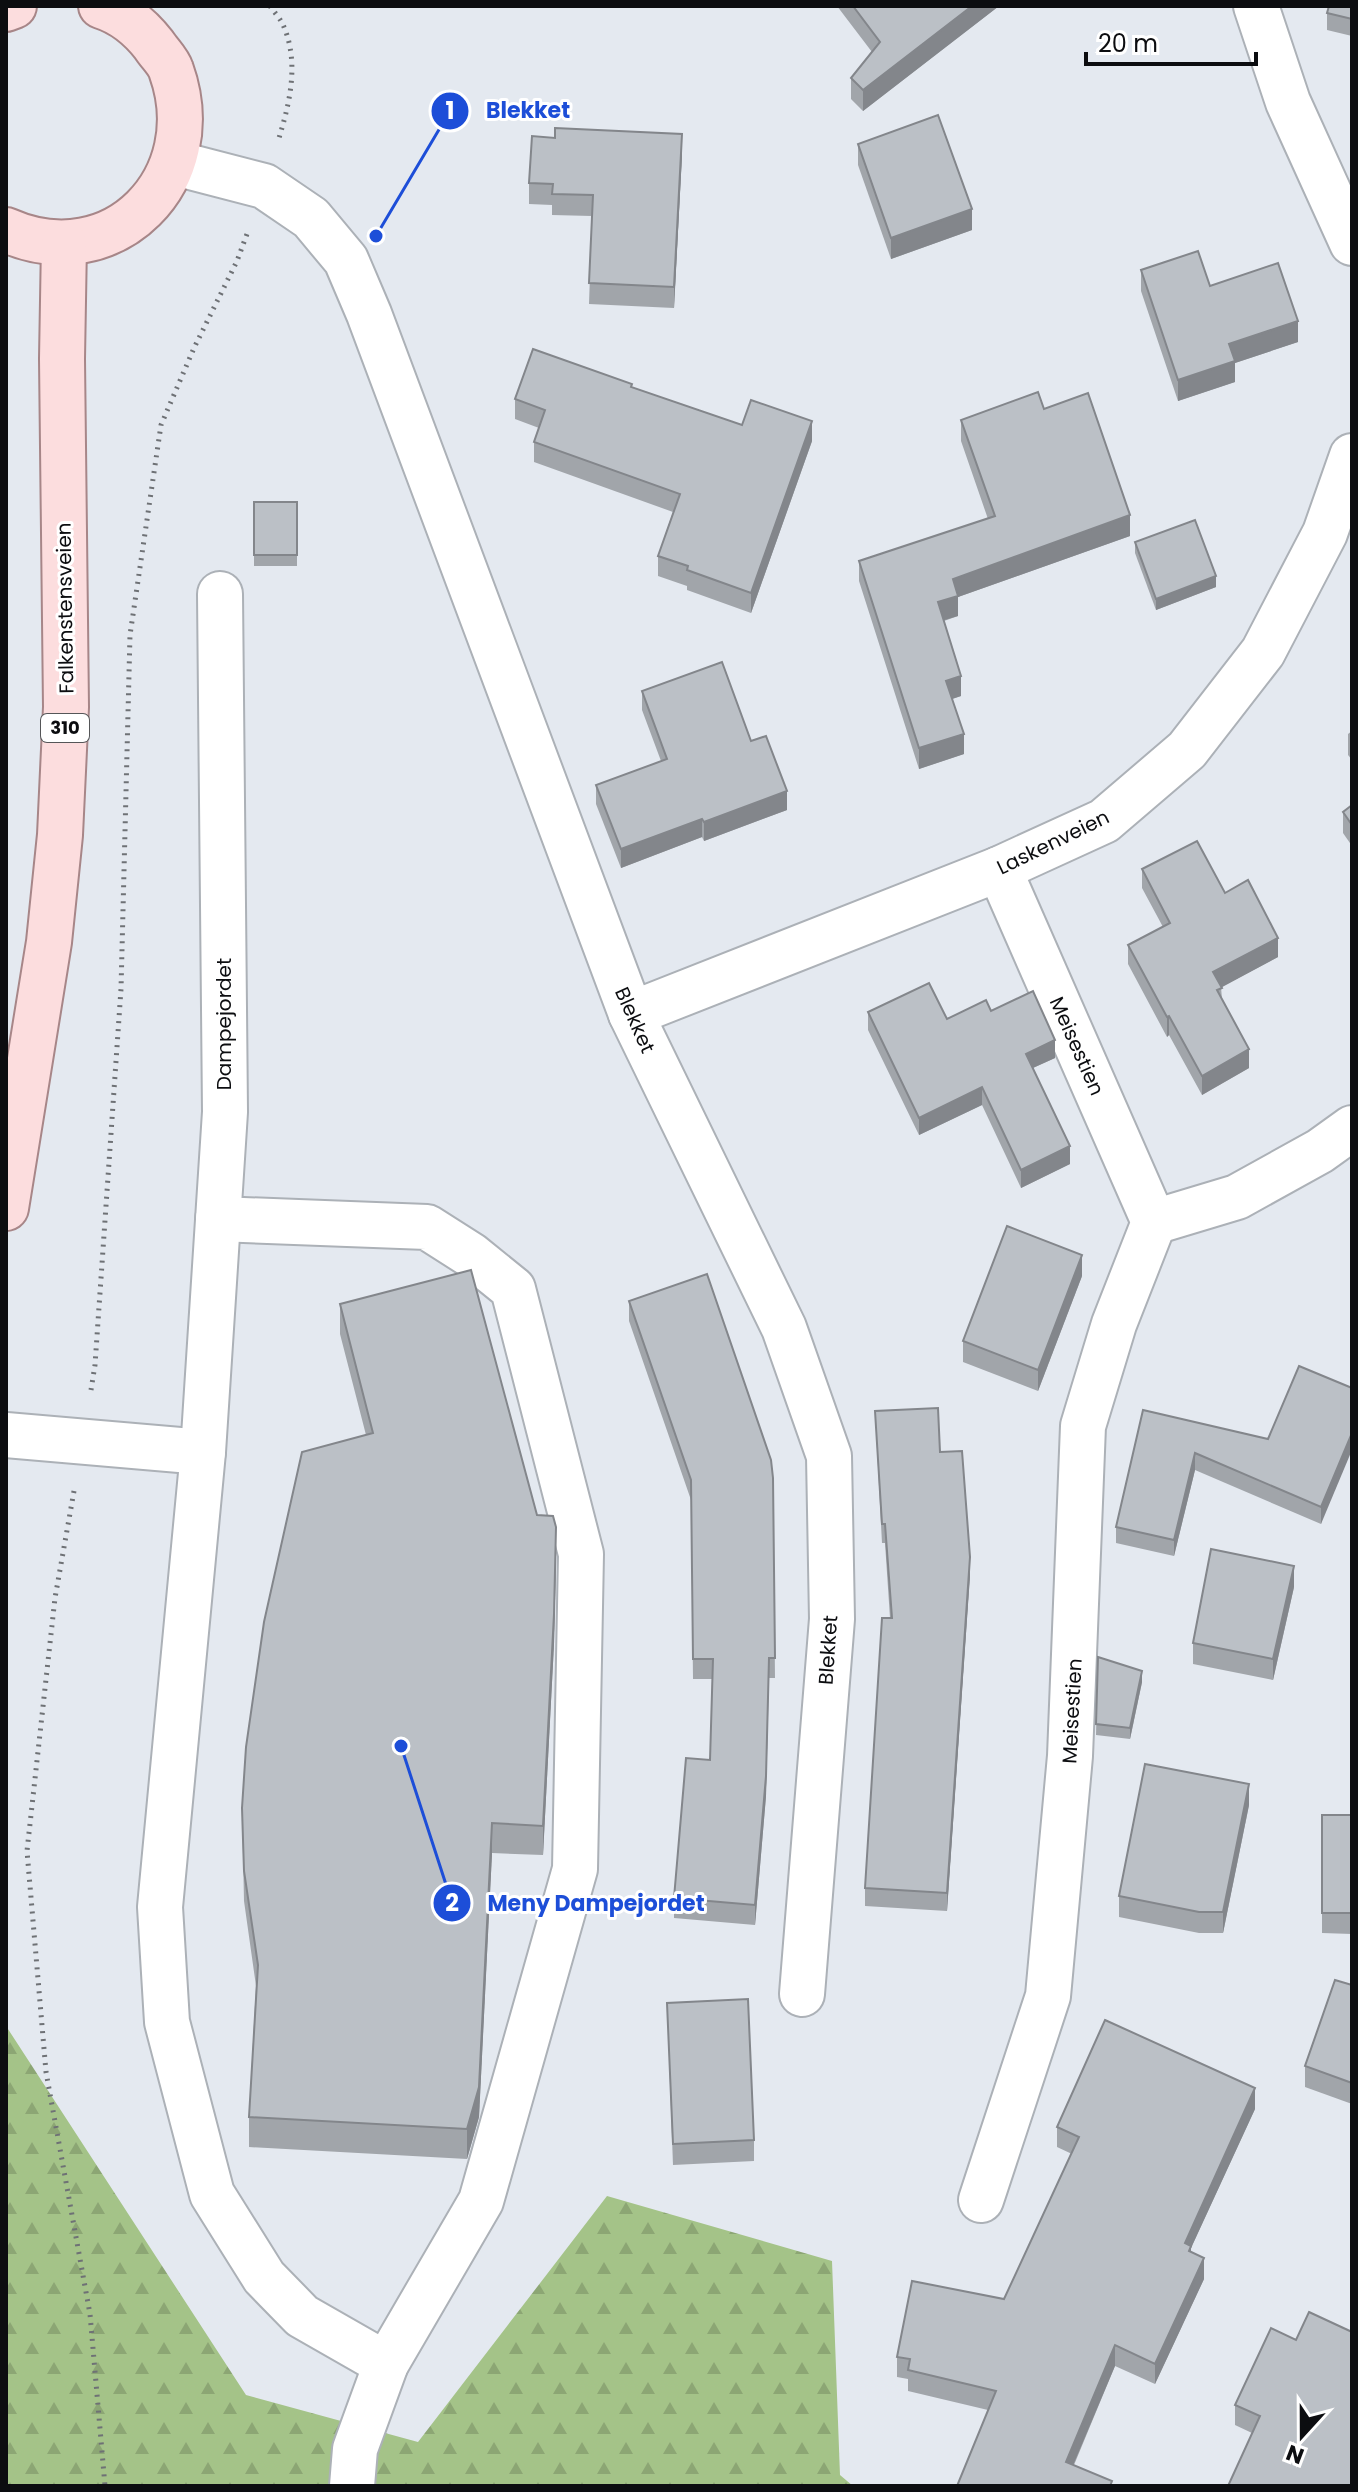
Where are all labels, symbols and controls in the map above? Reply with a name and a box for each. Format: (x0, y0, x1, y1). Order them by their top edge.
scale bar (1086, 16, 1256, 66)
text: 20 m (1098, 27, 1158, 60)
callout: Blekket (430, 88, 586, 134)
text: 1 (445, 94, 455, 127)
text: Blekket (486, 95, 570, 126)
street label: Falkenstensveien (50, 522, 80, 694)
road number: 310 (41, 714, 89, 742)
street label: Laskenveien (992, 803, 1114, 881)
street label: Dampejordet (210, 958, 238, 1090)
street label: Blekket (608, 982, 662, 1058)
street label: Meisestien (1043, 992, 1111, 1100)
street label: Blekket (812, 1614, 844, 1686)
street label: Meisestien (1055, 1658, 1089, 1764)
callout: Meny Dampejordet (432, 1880, 721, 1926)
text: 2 (445, 1886, 459, 1919)
text: Meny Dampejordet (487, 1888, 705, 1919)
north arrow (1262, 2396, 1342, 2476)
text: N (1282, 2437, 1308, 2472)

